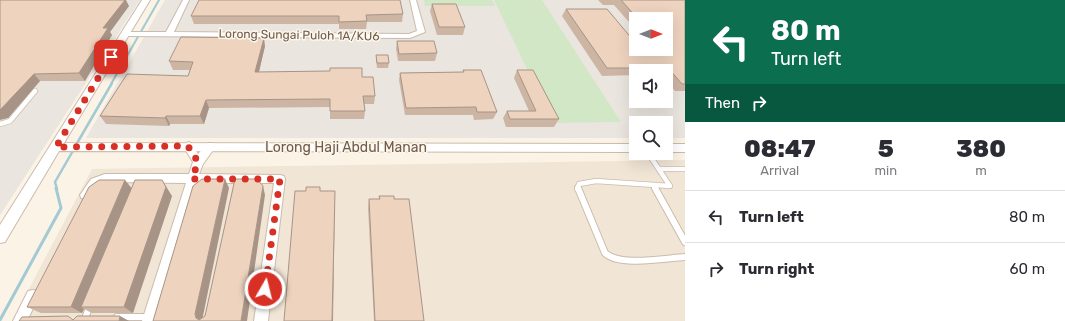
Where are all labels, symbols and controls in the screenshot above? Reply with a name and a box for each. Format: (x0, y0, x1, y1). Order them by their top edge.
north arrow (629, 12, 673, 56)
map controls (629, 12, 673, 160)
text: 80 m (771, 14, 841, 47)
icon: left (705, 16, 757, 68)
street label: Lorong Sungai Puloh 1A/KU6 (218, 27, 380, 43)
pin (94, 40, 128, 74)
icon: arrive (100, 46, 122, 68)
text: Turn left (771, 48, 841, 70)
button: sound (629, 64, 673, 108)
icon: right (748, 92, 770, 114)
text: Then (705, 94, 740, 112)
button: search (629, 116, 673, 160)
text: 08:47 (744, 135, 816, 163)
text: 5 (878, 135, 894, 163)
text: 380 (956, 135, 1006, 163)
street label: Lorong Haji Abdul Manan (265, 139, 427, 156)
text: Arrival (760, 163, 799, 178)
text: min (875, 163, 897, 178)
text: m (975, 163, 987, 178)
icon: left (705, 206, 727, 228)
text: Turn left (739, 208, 804, 226)
text: 80 m (1009, 208, 1045, 226)
icon: right (705, 258, 727, 280)
text: Turn right (739, 260, 814, 278)
text: 60 m (1009, 260, 1045, 278)
position arrow (244, 268, 286, 310)

